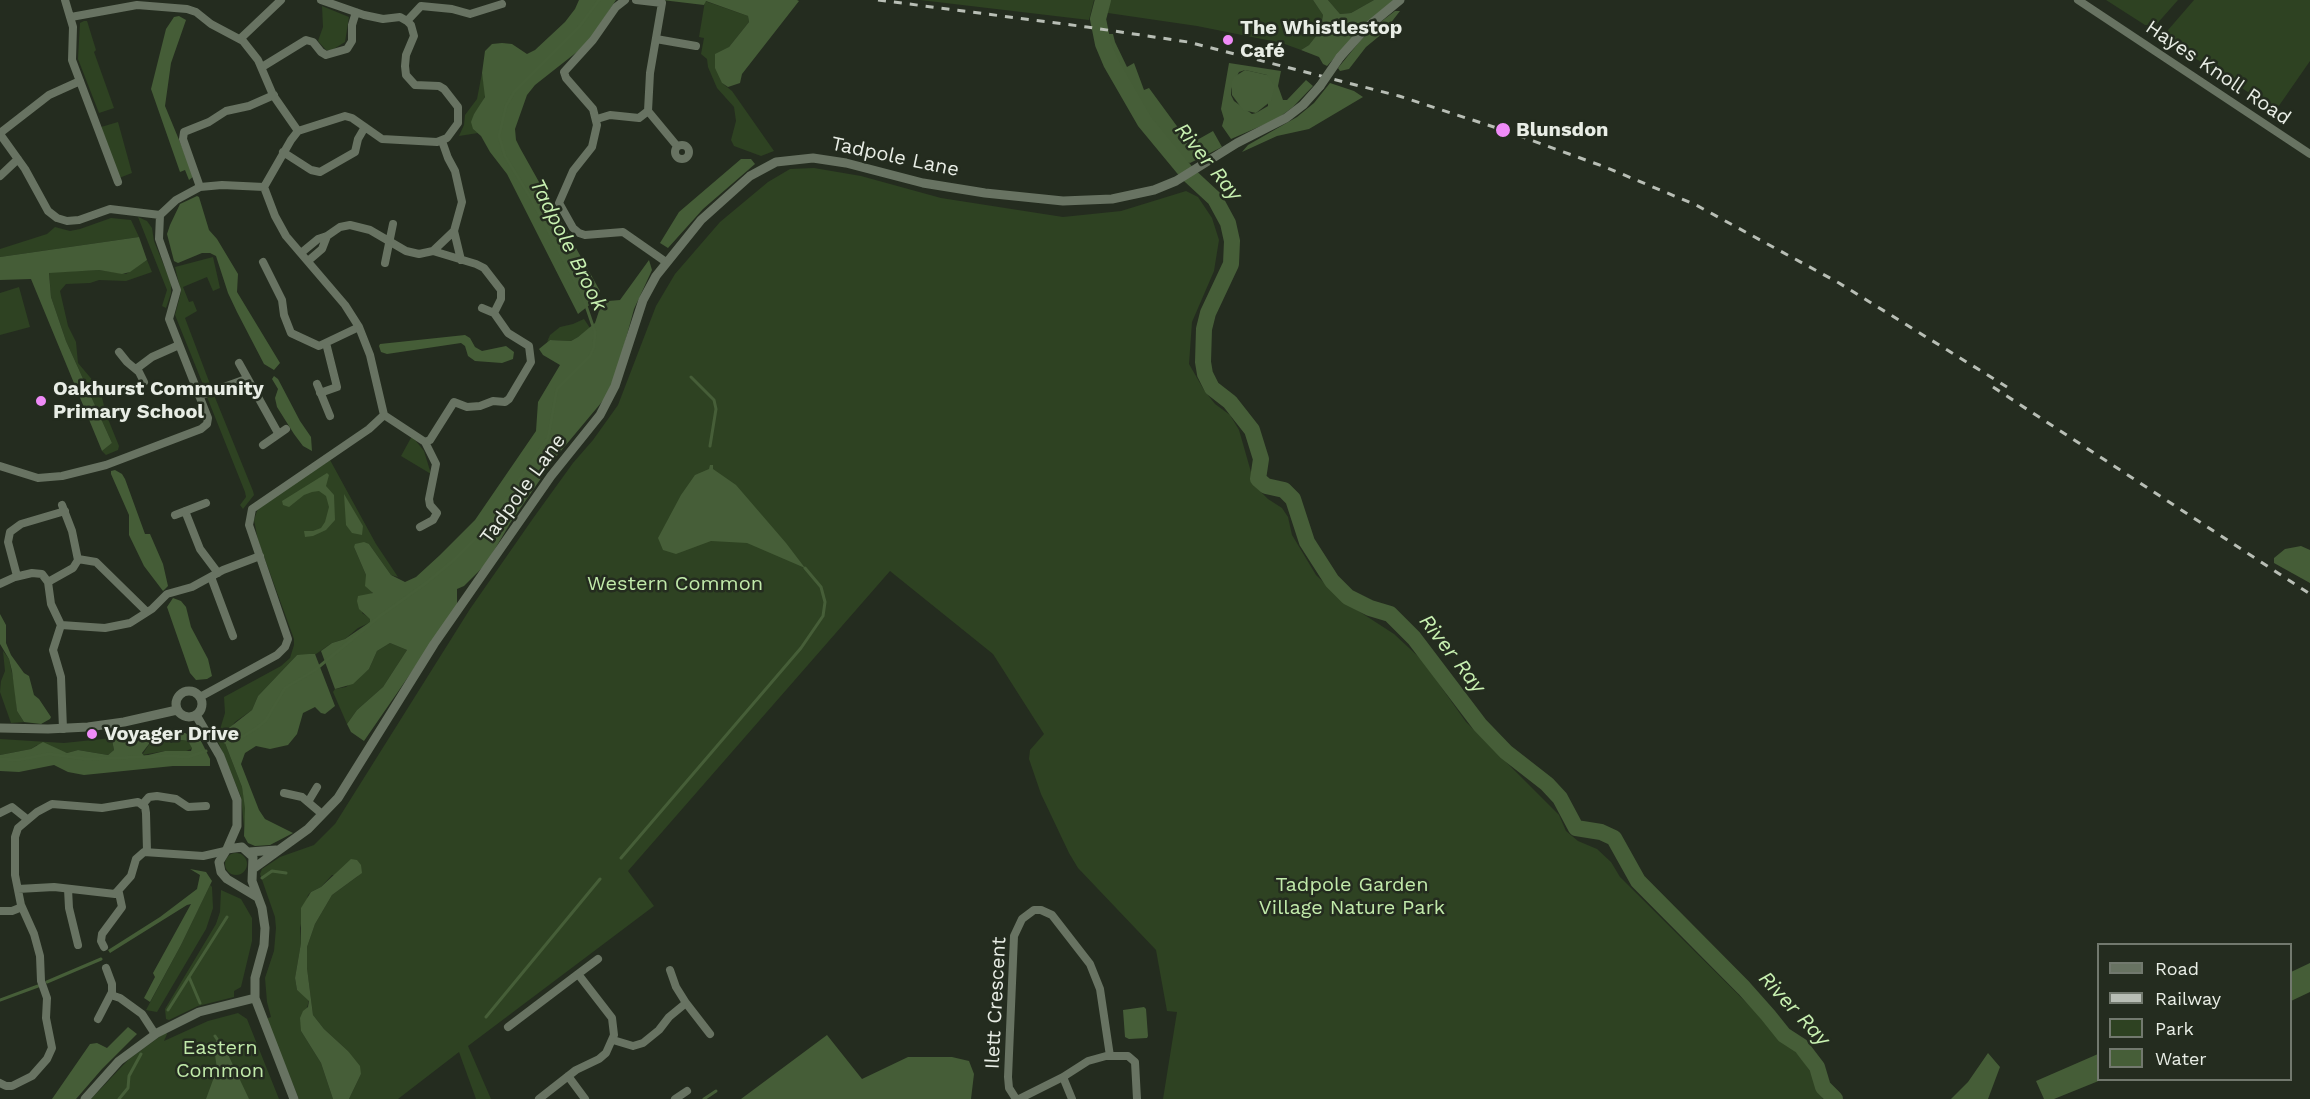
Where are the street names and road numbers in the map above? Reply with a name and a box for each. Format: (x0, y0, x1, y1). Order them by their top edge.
street label: Hayes Knoll Road (2141, 16, 2295, 130)
street label: Tadpole Lane (829, 132, 961, 182)
street label: Tadpole Lane (475, 429, 571, 549)
street label: Ilett Crescent (981, 936, 1011, 1070)

